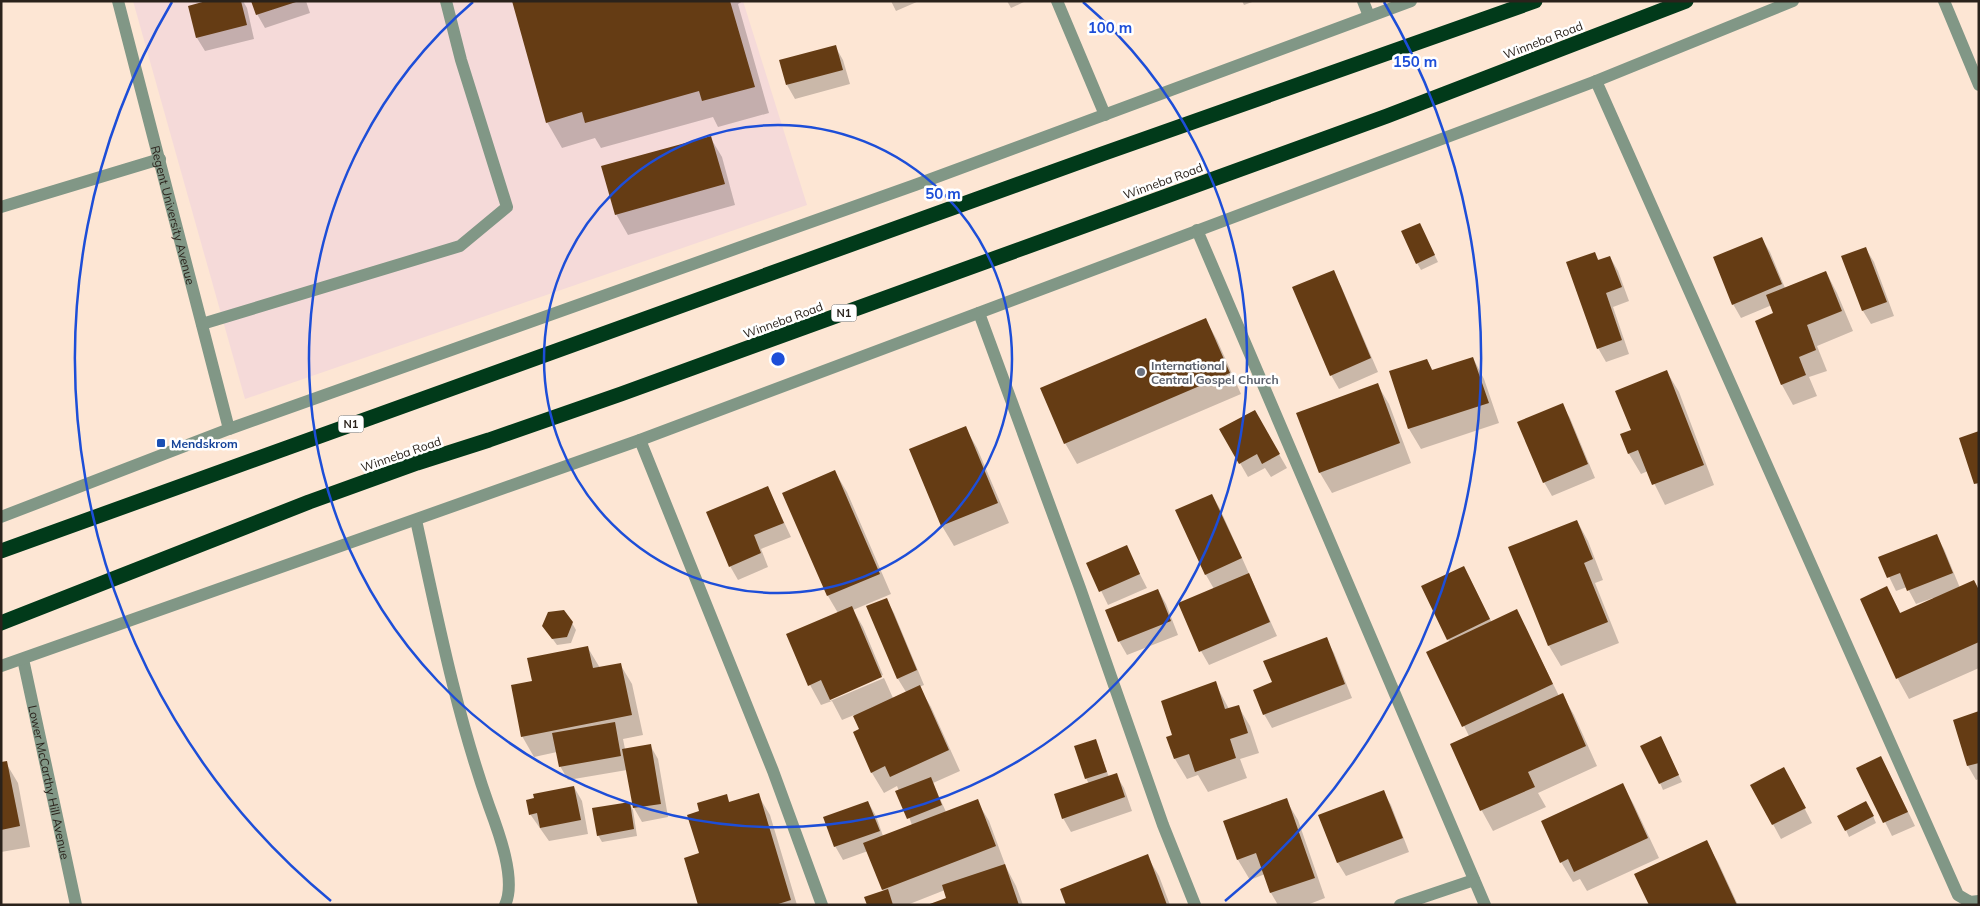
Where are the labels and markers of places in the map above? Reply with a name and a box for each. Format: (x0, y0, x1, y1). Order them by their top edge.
centre of rings (769, 350, 787, 368)
place label: International Central Gospel Church (1151, 358, 1279, 387)
marker: International Central Gospel Church (1135, 366, 1147, 378)
place label: Mendskrom (171, 436, 238, 451)
marker: Mendskrom (155, 437, 167, 449)

